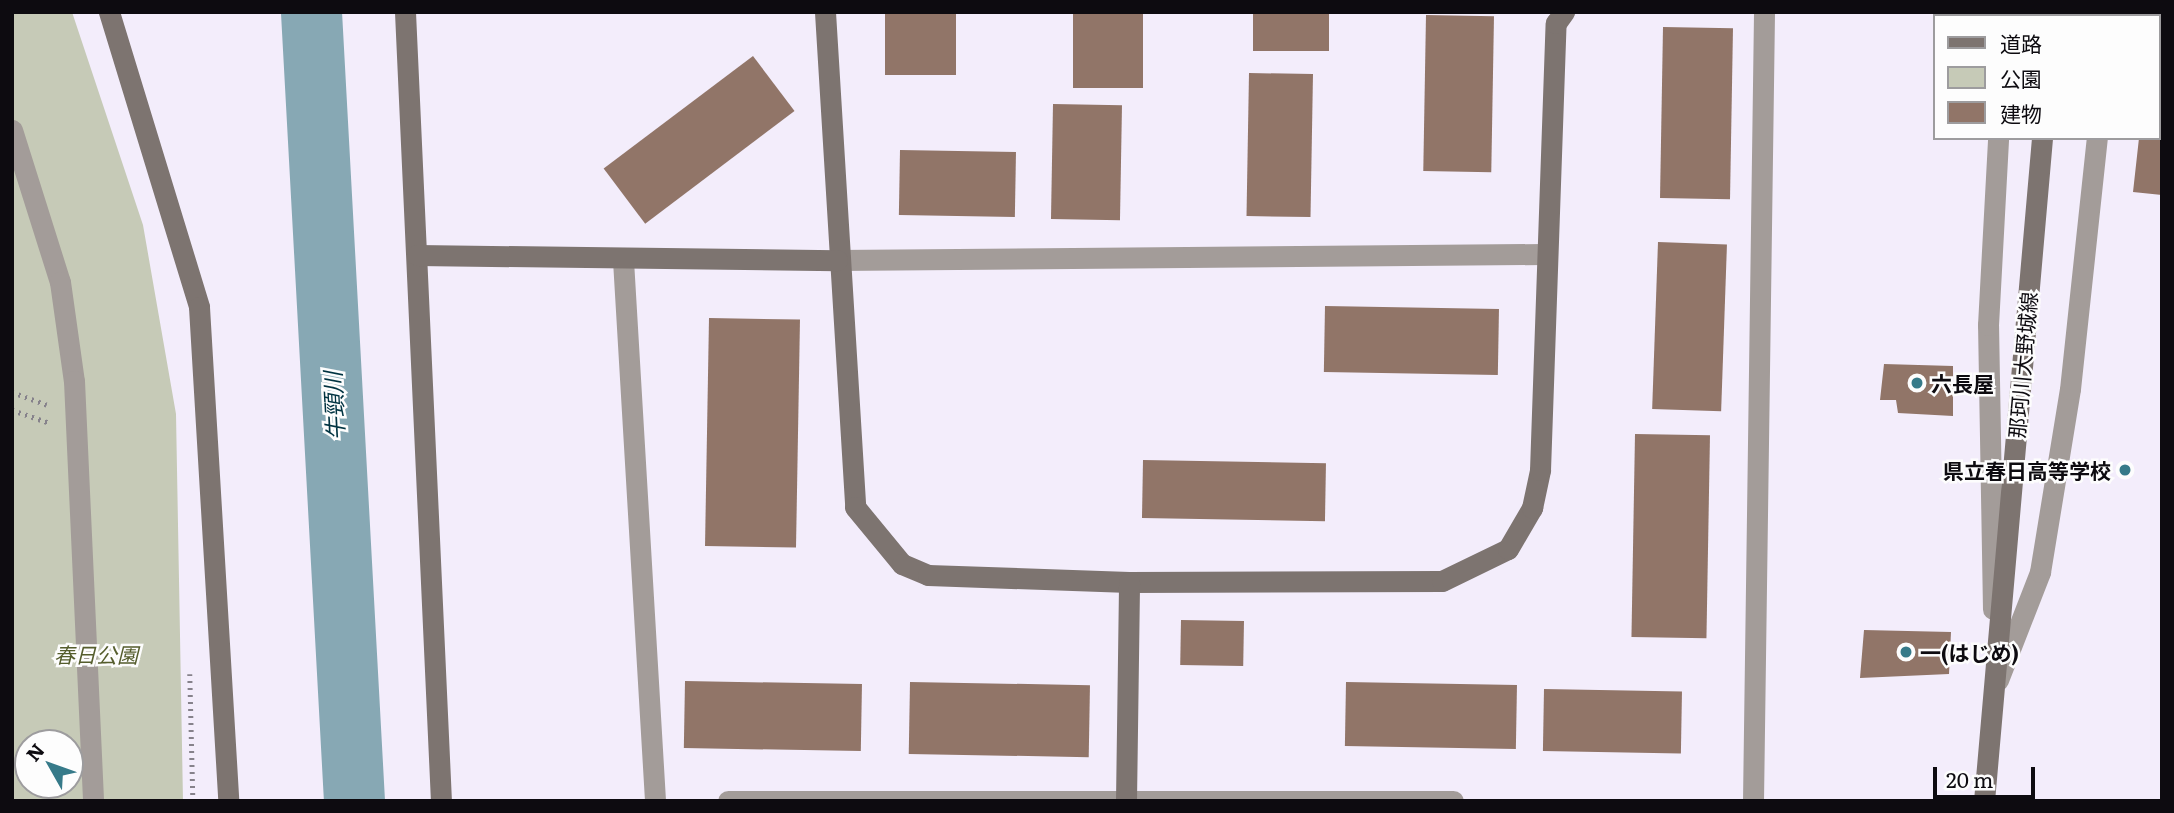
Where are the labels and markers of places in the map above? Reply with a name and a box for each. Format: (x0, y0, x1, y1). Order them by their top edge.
place label: 六長屋 (1931, 370, 1994, 396)
marker: 六長屋 (1909, 375, 1925, 391)
place label: 県立春日高等学校 (1943, 457, 2111, 483)
marker: 県立春日高等学校 (2117, 462, 2133, 478)
place label: 一(はじめ) (1920, 639, 2019, 665)
marker: 一(はじめ) (1898, 644, 1914, 660)

